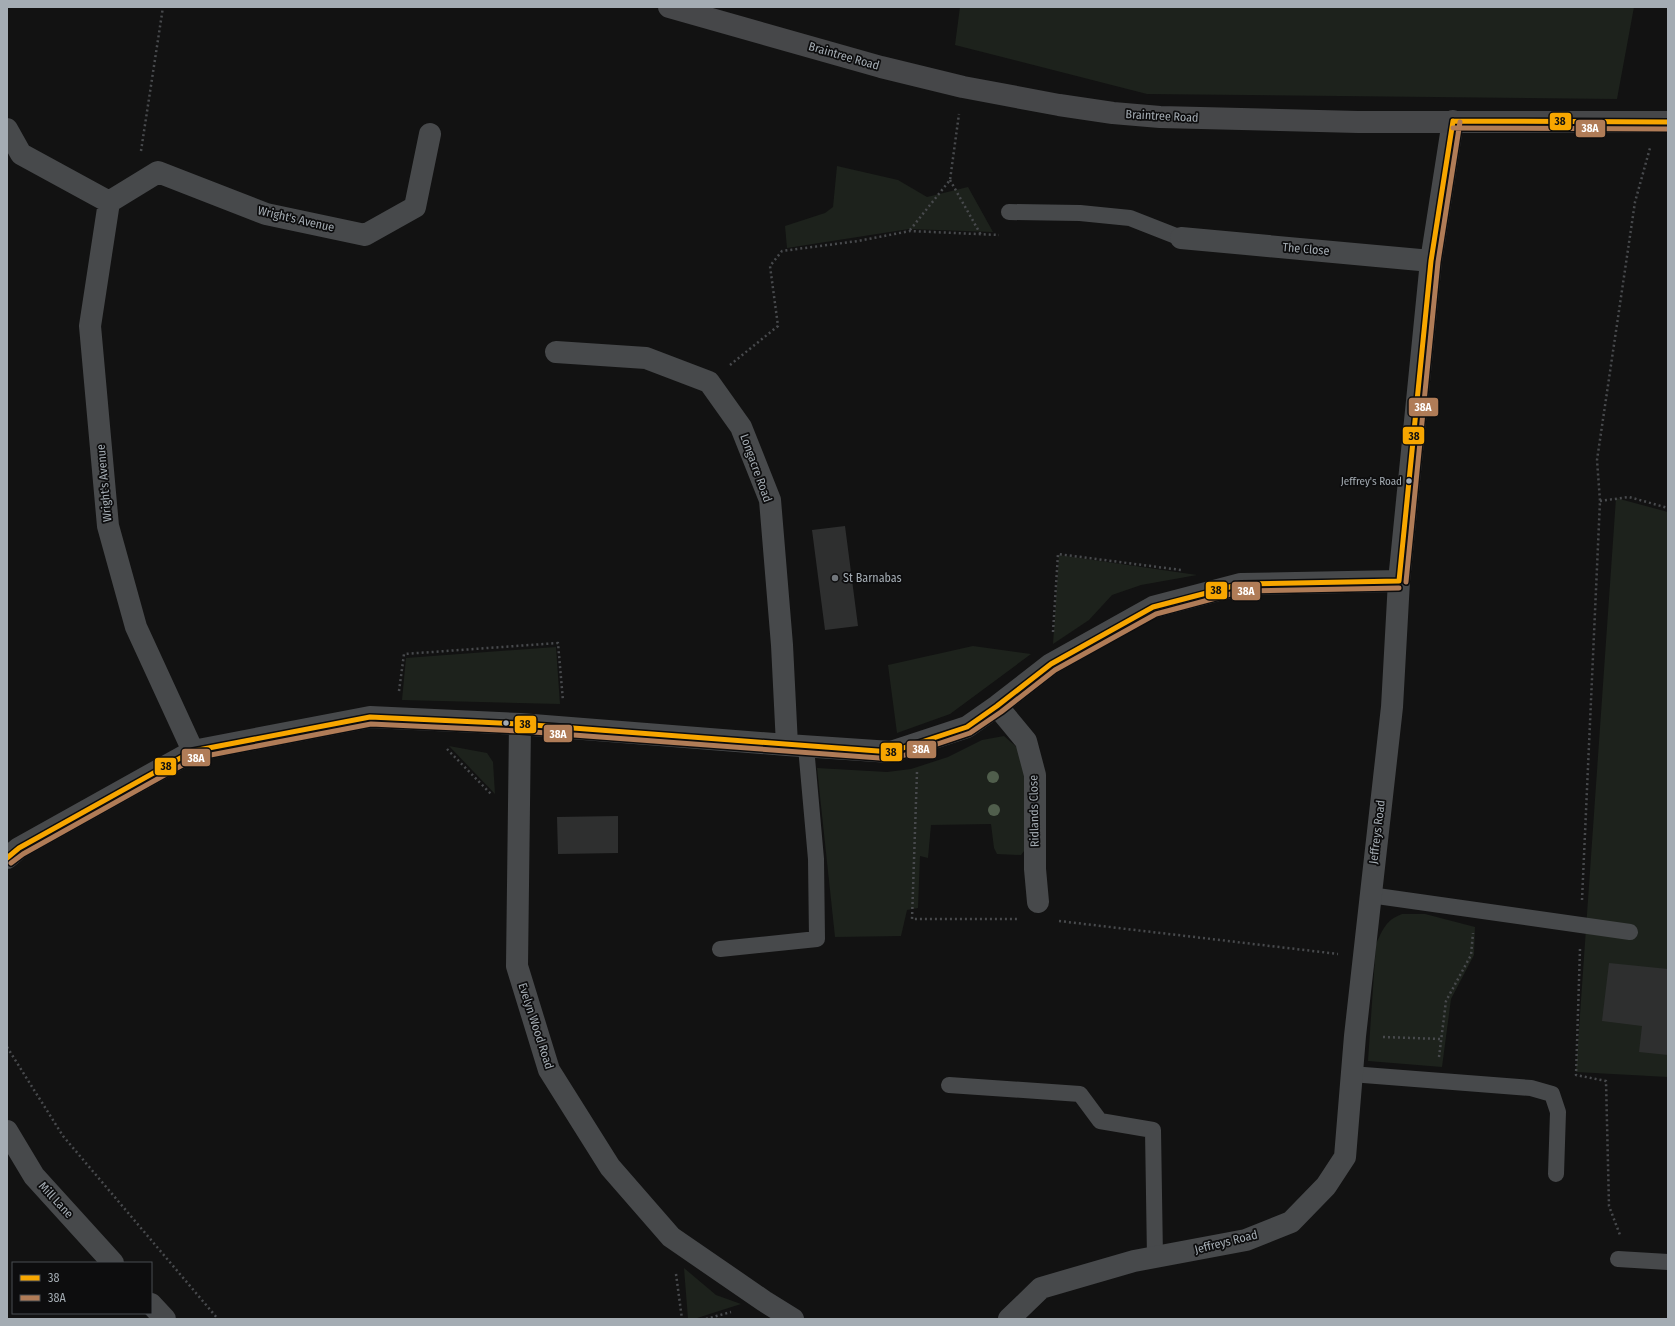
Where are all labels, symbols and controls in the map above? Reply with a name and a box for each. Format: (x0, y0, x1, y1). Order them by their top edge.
street label: Braintree Road (807, 39, 881, 73)
street label: Braintree Road (1125, 107, 1199, 125)
line badge: 38 (1549, 112, 1572, 131)
text: 38 (1553, 115, 1566, 128)
line badge: 38A (1575, 119, 1606, 138)
text: 38A (1581, 122, 1600, 135)
street label: Wright's Avenue (256, 203, 336, 235)
street label: The Close (1282, 240, 1330, 258)
line badge: 38A (1408, 397, 1439, 417)
text: 38A (1414, 401, 1433, 414)
line badge: 38 (1402, 426, 1425, 445)
text: 38 (1407, 430, 1420, 443)
street label: Longacre Road (737, 432, 775, 504)
street label: Wright's Avenue (94, 443, 114, 523)
place label: Jeffrey's Road (1341, 475, 1402, 488)
marker: Jeffrey's Road (1404, 476, 1414, 486)
place label: St Barnabas (843, 571, 902, 585)
marker: St Barnabas (830, 573, 840, 583)
line badge: 38 (1205, 581, 1228, 600)
line badge: 38A (1231, 581, 1261, 601)
text: 38 (1209, 584, 1222, 597)
text: 38A (1237, 585, 1256, 598)
line badge: 38 (514, 715, 537, 734)
unlabelled marker (501, 718, 511, 728)
text: 38 (518, 718, 531, 731)
line badge: 38A (543, 724, 573, 743)
text: 38A (549, 728, 568, 741)
line badge: 38A (906, 740, 937, 759)
line badge: 38 (880, 742, 903, 762)
text: 38A (912, 743, 931, 756)
text: 38 (884, 746, 897, 759)
line badge: 38A (181, 748, 211, 767)
text: 38A (187, 752, 206, 765)
line badge: 38 (154, 757, 177, 776)
text: 38 (159, 760, 172, 773)
street label: Ridlands Close (1026, 775, 1042, 847)
street label: Jeffreys Road (1366, 799, 1388, 865)
street label: Evelyn Wood Road (515, 981, 557, 1071)
street label: Mill Lane (36, 1179, 76, 1221)
street label: Jeffreys Road (1193, 1227, 1259, 1257)
legend (12, 1262, 152, 1314)
text: 38 (48, 1271, 59, 1285)
text: 38A (48, 1291, 66, 1305)

